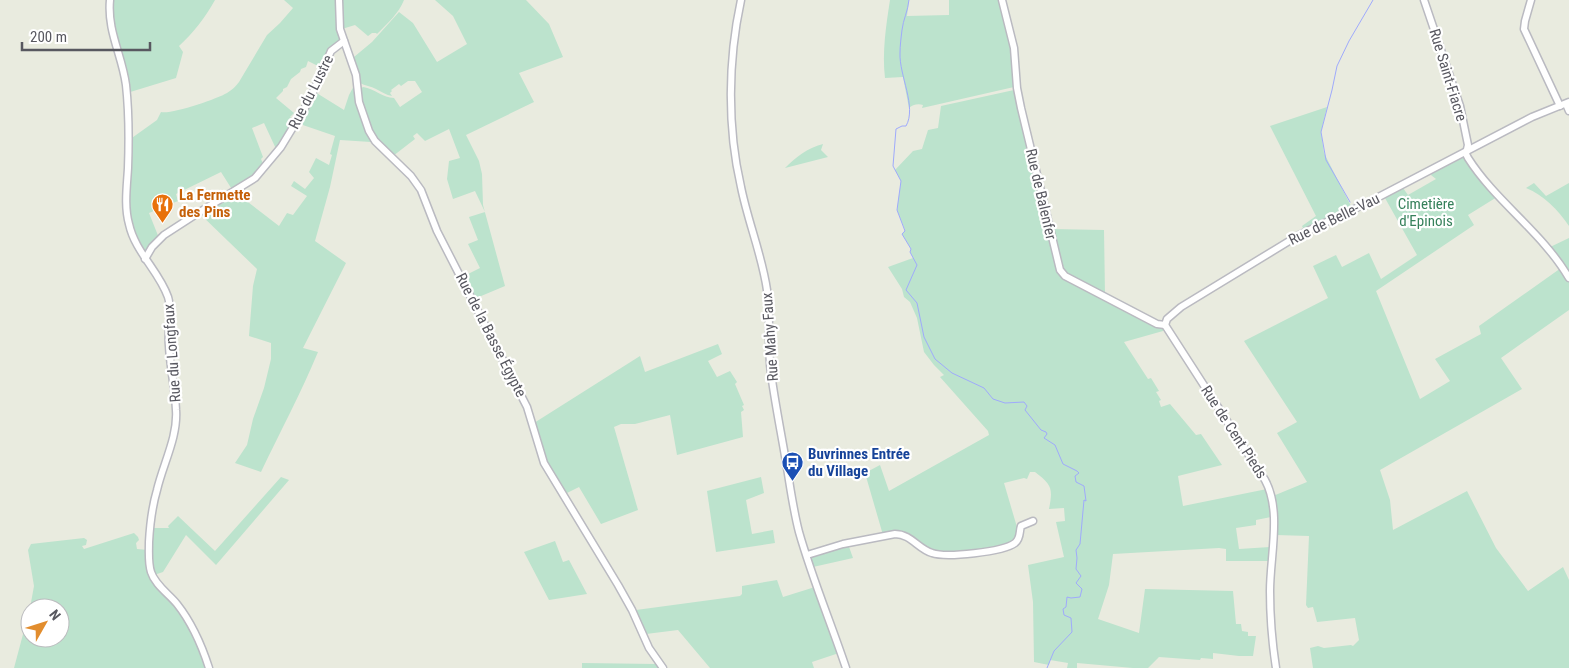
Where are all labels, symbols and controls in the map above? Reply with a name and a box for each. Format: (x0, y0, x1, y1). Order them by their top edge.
scale bar (22, 20, 150, 52)
street label: Rue Saint-Fiacre (1425, 27, 1471, 123)
text: 200 m (30, 28, 67, 46)
street label: Rue du Lustre (285, 52, 337, 132)
street label: Rue de Balenfer (1022, 147, 1060, 242)
place label: La Fermette des Pins (179, 186, 251, 221)
street label: Rue de Belle-Vau (1286, 189, 1382, 249)
restaurant icon: La Fermette des Pins (151, 192, 175, 223)
park label: Cimetière d'Epinois (1398, 195, 1454, 230)
street label: Rue de la Basse Égypte (452, 270, 530, 400)
street label: Rue Mahy Faux (758, 292, 782, 382)
street label: Rue du Longfaux (160, 303, 184, 403)
street label: Rue de Cent Pieds (1197, 382, 1271, 482)
place label: Buvrinnes Entrée du Village (808, 445, 910, 480)
bus stop icon: Buvrinnes Entrée du Village (780, 451, 804, 482)
north arrow (20, 598, 70, 648)
text: N (46, 606, 64, 623)

